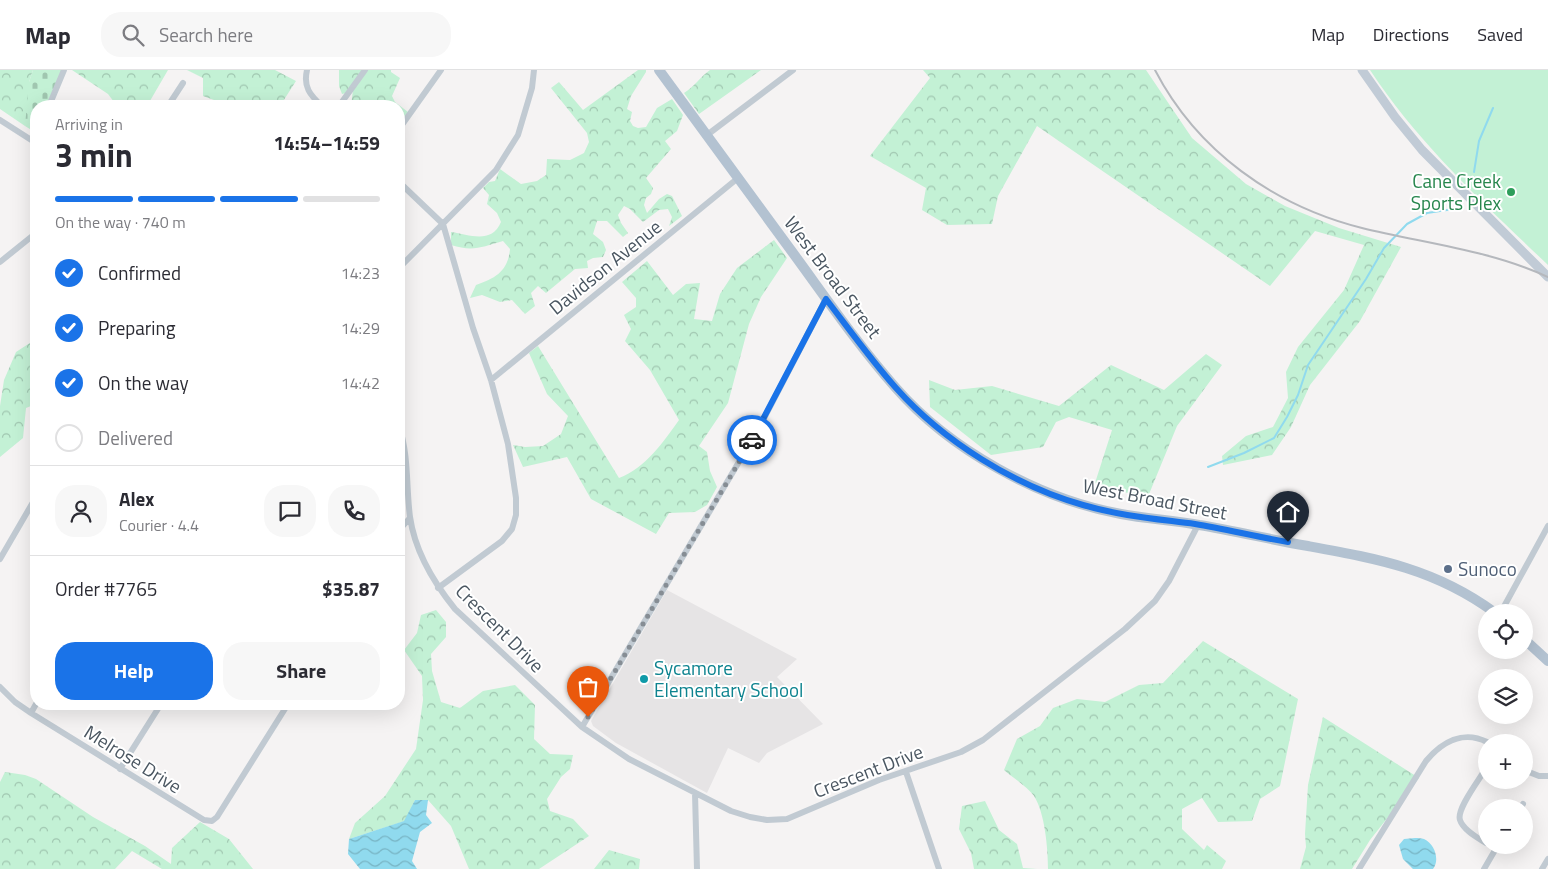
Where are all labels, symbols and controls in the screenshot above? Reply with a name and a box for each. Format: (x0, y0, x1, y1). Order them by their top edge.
search box (101, 12, 451, 57)
text: Map (25, 17, 71, 53)
text: Search here (159, 20, 253, 49)
icon: search (119, 21, 147, 49)
text: Map (1311, 21, 1345, 48)
text: Directions (1373, 21, 1449, 48)
text: Saved (1477, 21, 1523, 48)
text: Arriving in (55, 112, 123, 136)
text: 14:54–14:59 (273, 128, 380, 157)
text: 3 min (55, 131, 133, 179)
place label: Cane Creek Sports Plex (1411, 166, 1501, 217)
marker: Cane Creek Sports Plex (1505, 186, 1517, 198)
street label: West Broad Street (778, 209, 889, 344)
text: On the way · 740 m (55, 210, 186, 234)
street label: Davidson Avenue (542, 212, 667, 321)
text: Confirmed (98, 258, 181, 287)
icon: check (55, 259, 83, 287)
text: 14:23 (341, 261, 380, 285)
text: Preparing (98, 313, 175, 342)
icon: check (55, 314, 83, 342)
text: 14:29 (341, 316, 380, 340)
text: On the way (98, 368, 189, 397)
icon: check (55, 369, 83, 397)
text: 14:42 (341, 371, 380, 395)
courier (727, 415, 777, 465)
text: Delivered (98, 423, 173, 452)
icon: car (738, 426, 766, 454)
street label: West Broad Street (1080, 470, 1230, 527)
text: Alex (119, 484, 154, 513)
button: person (55, 485, 107, 537)
button: chat (264, 485, 316, 537)
button: phone (328, 485, 380, 537)
pin (1267, 491, 1309, 542)
icon: home (1274, 498, 1302, 526)
text: Courier · 4.4 (119, 513, 199, 537)
place label: Sunoco (1458, 554, 1517, 583)
marker: Sunoco (1442, 563, 1454, 575)
text: Order #7765 (55, 574, 157, 603)
text: $35.87 (322, 574, 380, 603)
street label: Crescent Drive (449, 577, 551, 679)
map controls (1478, 604, 1533, 854)
button: locate (1478, 604, 1533, 659)
button: Help (55, 642, 213, 700)
button: Share (223, 642, 380, 700)
place label: Sycamore Elementary School (654, 653, 803, 704)
pin (567, 666, 609, 717)
button: layers (1478, 669, 1533, 724)
icon: bag (574, 673, 602, 701)
marker: Sycamore Elementary School (638, 673, 650, 685)
street label: Melrose Drive (79, 717, 188, 800)
button: + (1478, 734, 1533, 789)
street label: Crescent Drive (809, 736, 927, 805)
button: − (1478, 799, 1533, 854)

